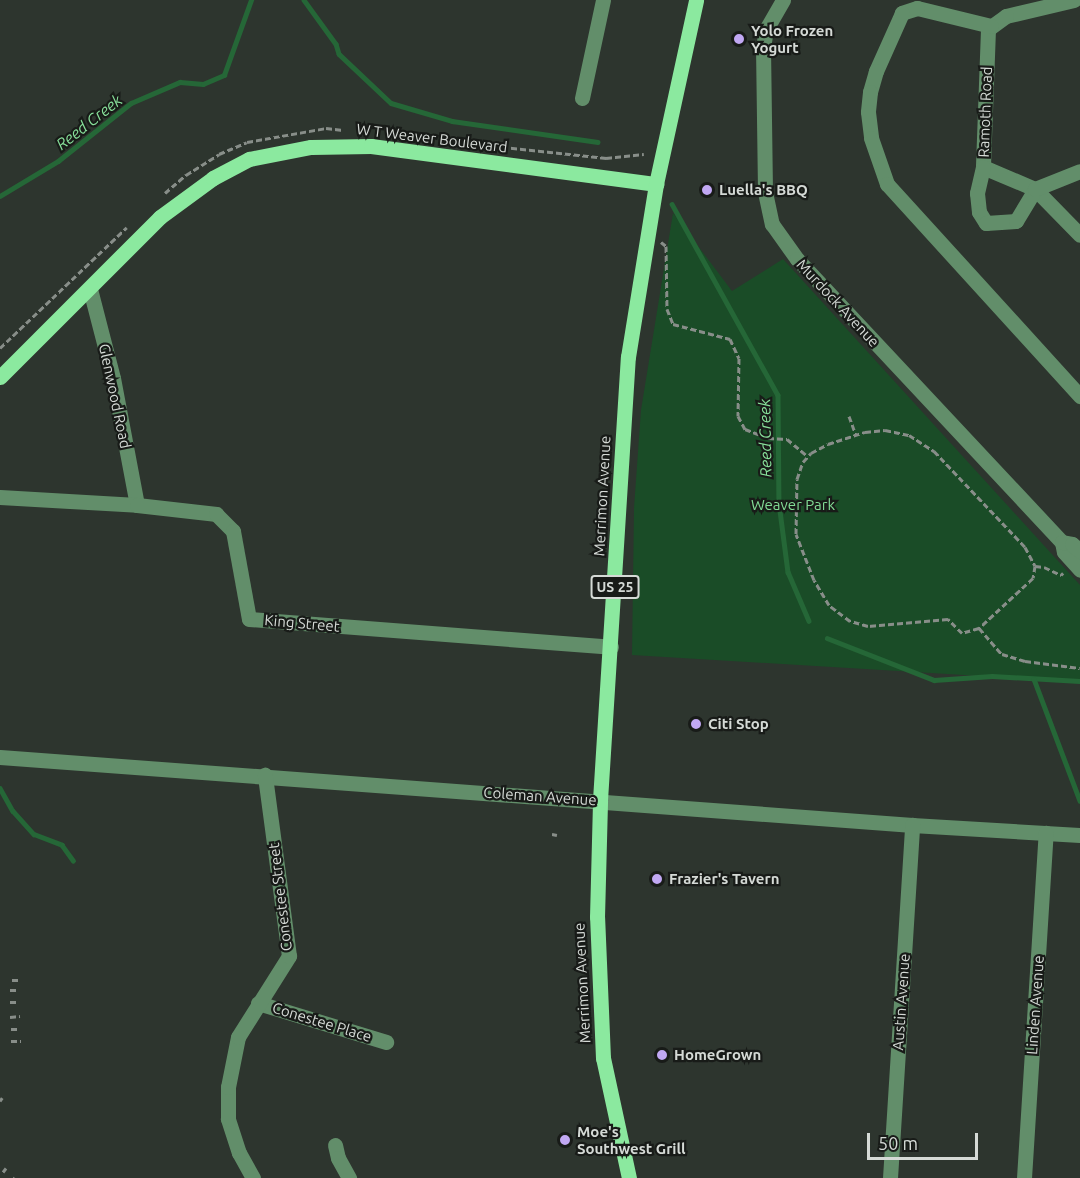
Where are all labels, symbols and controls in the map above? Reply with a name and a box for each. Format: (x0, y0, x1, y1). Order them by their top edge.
place label: Yolo Frozen Yogurt (751, 21, 833, 56)
marker: Yolo Frozen Yogurt (732, 32, 746, 46)
street label: Ramoth Road (974, 66, 996, 158)
water label: Reed Creek (52, 90, 126, 154)
street label: W T Weaver Boulevard (356, 120, 508, 156)
place label: Luella's BBQ (719, 181, 808, 199)
marker: Luella's BBQ (700, 183, 714, 197)
street label: Murdock Avenue (793, 255, 883, 351)
street label: Glenwood Road (95, 342, 135, 450)
water label: Reed Creek (755, 398, 775, 478)
street label: Merrimon Avenue (590, 435, 614, 557)
park label: Weaver Park (751, 496, 835, 514)
road number: US 25 (590, 576, 640, 598)
street label: King Street (264, 611, 340, 635)
place label: Citi Stop (708, 715, 769, 733)
marker: Citi Stop (689, 717, 703, 731)
street label: Coleman Avenue (483, 783, 597, 809)
street label: Conestee Street (264, 842, 296, 952)
place label: Frazier's Tavern (669, 870, 779, 888)
marker: Frazier's Tavern (650, 872, 664, 886)
street label: Merrimon Avenue (570, 922, 594, 1044)
street label: Austin Avenue (889, 953, 913, 1051)
street label: Linden Avenue (1023, 955, 1047, 1055)
street label: Conestee Place (270, 998, 374, 1046)
place label: HomeGrown (674, 1046, 761, 1064)
marker: HomeGrown (655, 1048, 669, 1062)
scale bar (870, 1121, 981, 1159)
place label: Moe's Southwest Grill (577, 1122, 686, 1157)
marker: Moe's Southwest Grill (558, 1133, 572, 1147)
text: 50 m (878, 1133, 918, 1153)

